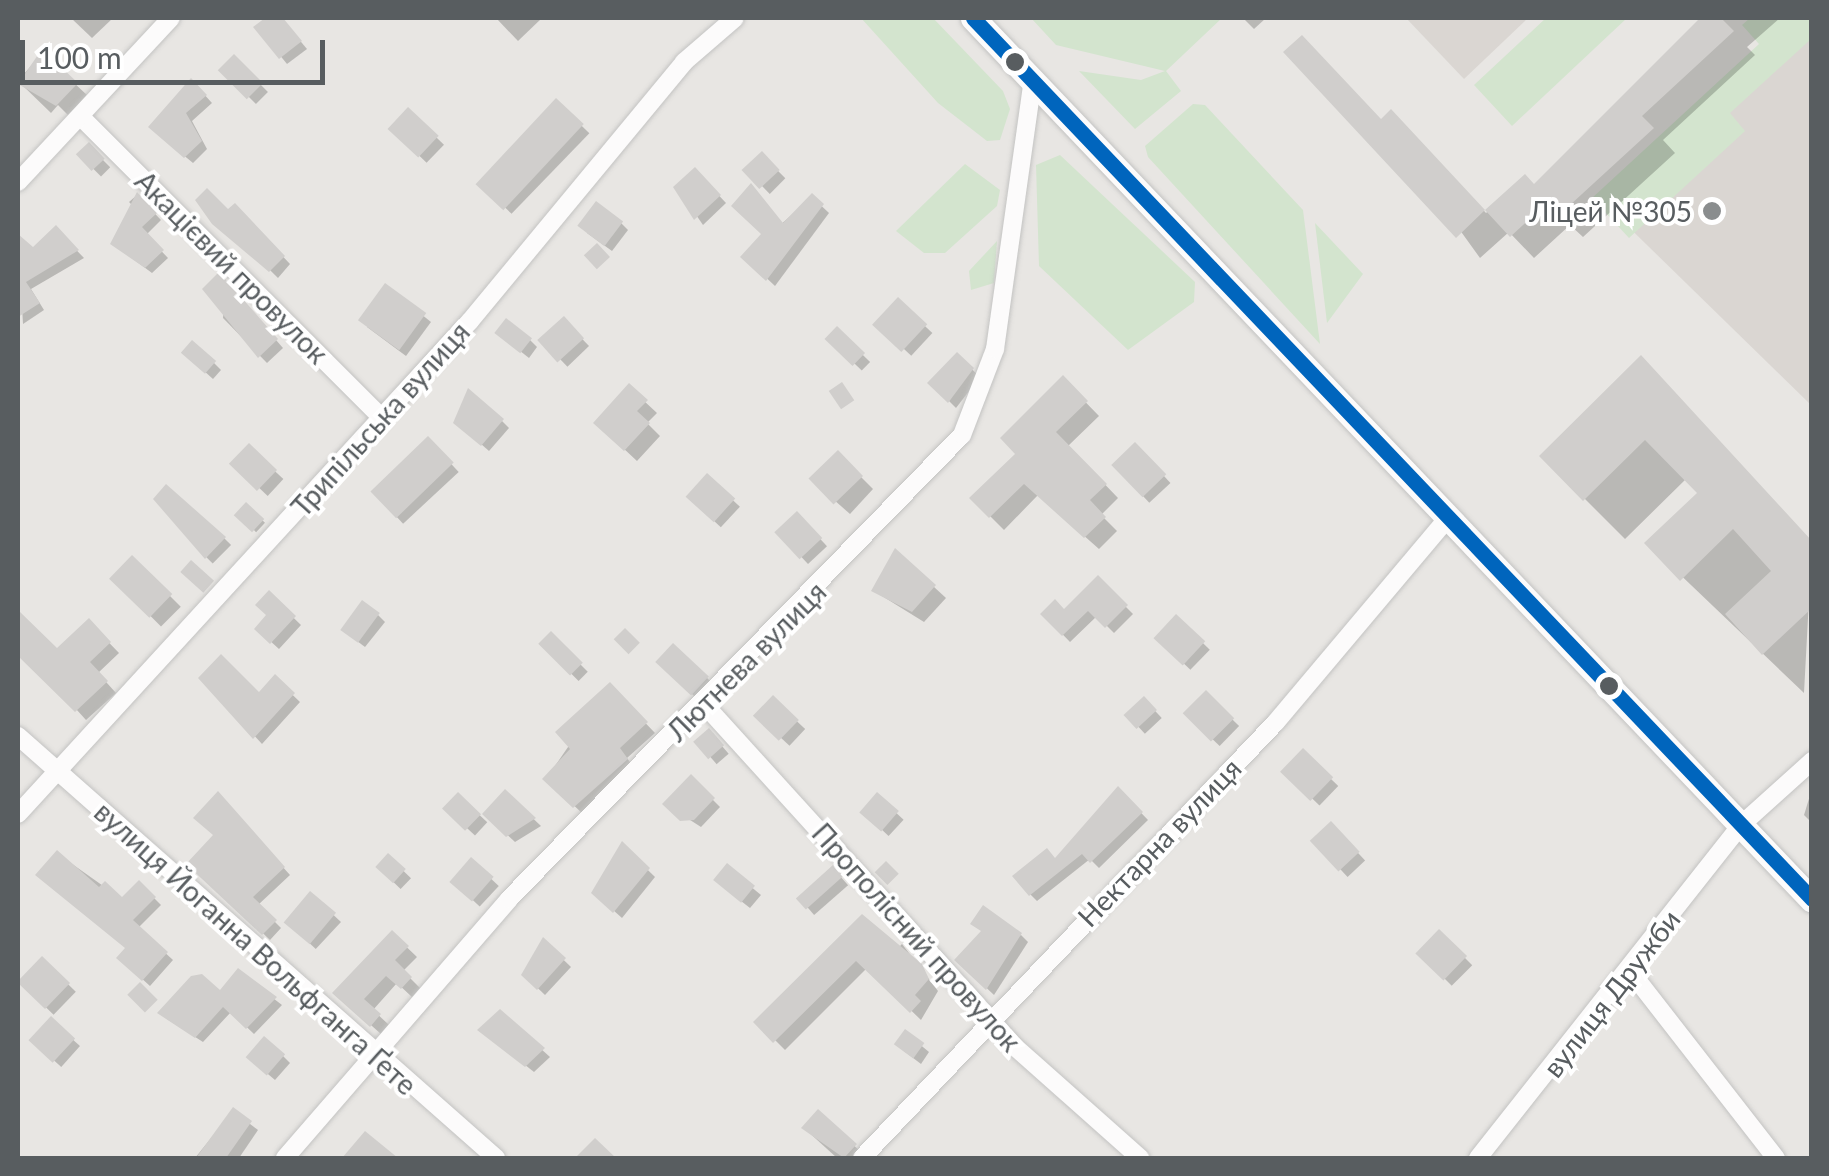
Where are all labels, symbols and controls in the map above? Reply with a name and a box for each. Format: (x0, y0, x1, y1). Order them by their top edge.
scale bar (25, 20, 330, 82)
text: 100 m (37, 39, 122, 75)
unlabelled marker (1005, 52, 1025, 72)
street label: Акацієвий провулок (129, 164, 335, 370)
place label: Ліцей №305 (1529, 194, 1692, 228)
marker: Ліцей №305 (1701, 200, 1723, 222)
street label: Трипільська вулиця (284, 315, 476, 523)
street label: Лютнева вулиця (660, 575, 832, 747)
unlabelled marker (1599, 676, 1619, 696)
street label: Нектарна вулиця (1070, 751, 1248, 933)
street label: вулиця Йоганна Вольфганга Ґете (88, 795, 424, 1101)
street label: Прополісний провулок (806, 816, 1028, 1058)
street label: вулиця Дружби (1535, 903, 1687, 1083)

